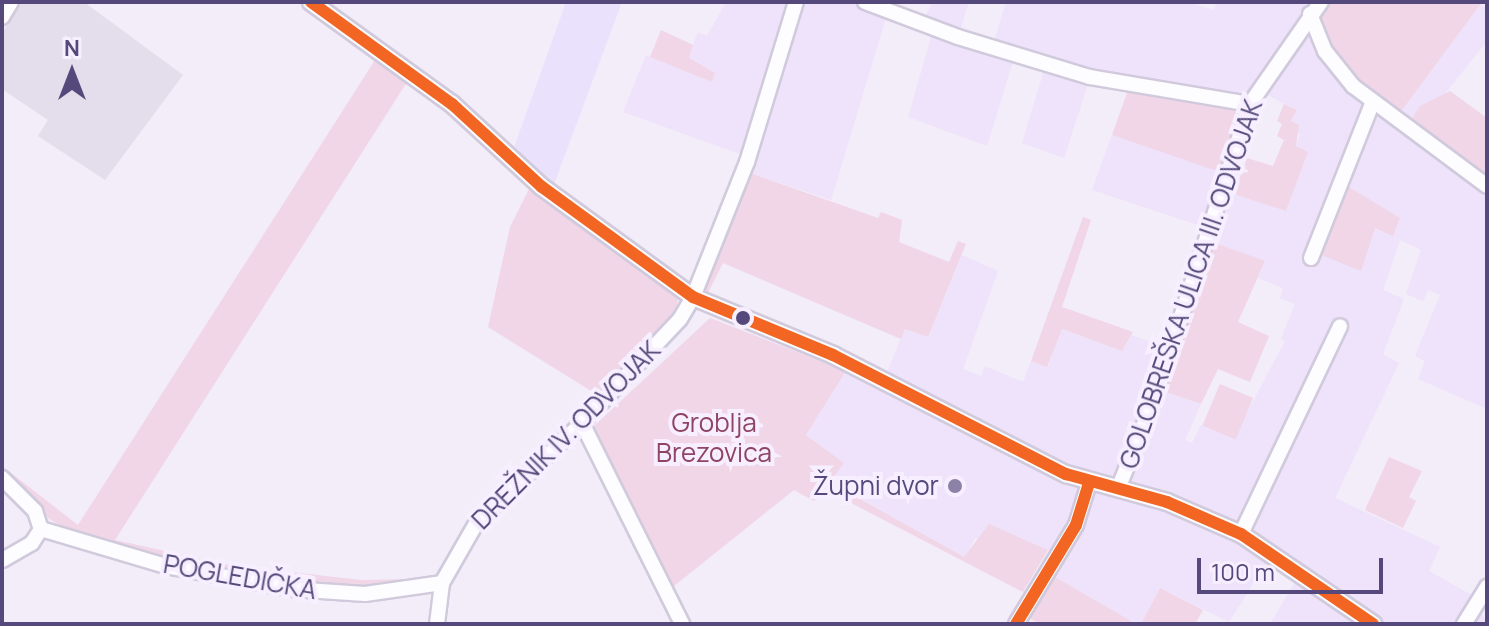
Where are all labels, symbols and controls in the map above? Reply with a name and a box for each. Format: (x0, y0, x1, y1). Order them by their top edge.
north arrow (32, 32, 112, 112)
text: N (64, 33, 80, 63)
street label: GOLOBREŠKA ULICA III. ODVOJAK (1113, 95, 1269, 473)
unlabelled marker (735, 310, 751, 326)
street label: DREŽNIK IV. ODVOJAK (465, 334, 667, 536)
park label: Groblja Brezovica (656, 407, 772, 468)
place label: Župni dvor (813, 470, 939, 502)
marker: Župni dvor (946, 477, 964, 495)
scale bar (1201, 542, 1387, 592)
street label: POGLEDIČKA (161, 548, 319, 606)
text: 100 m (1211, 555, 1275, 588)

